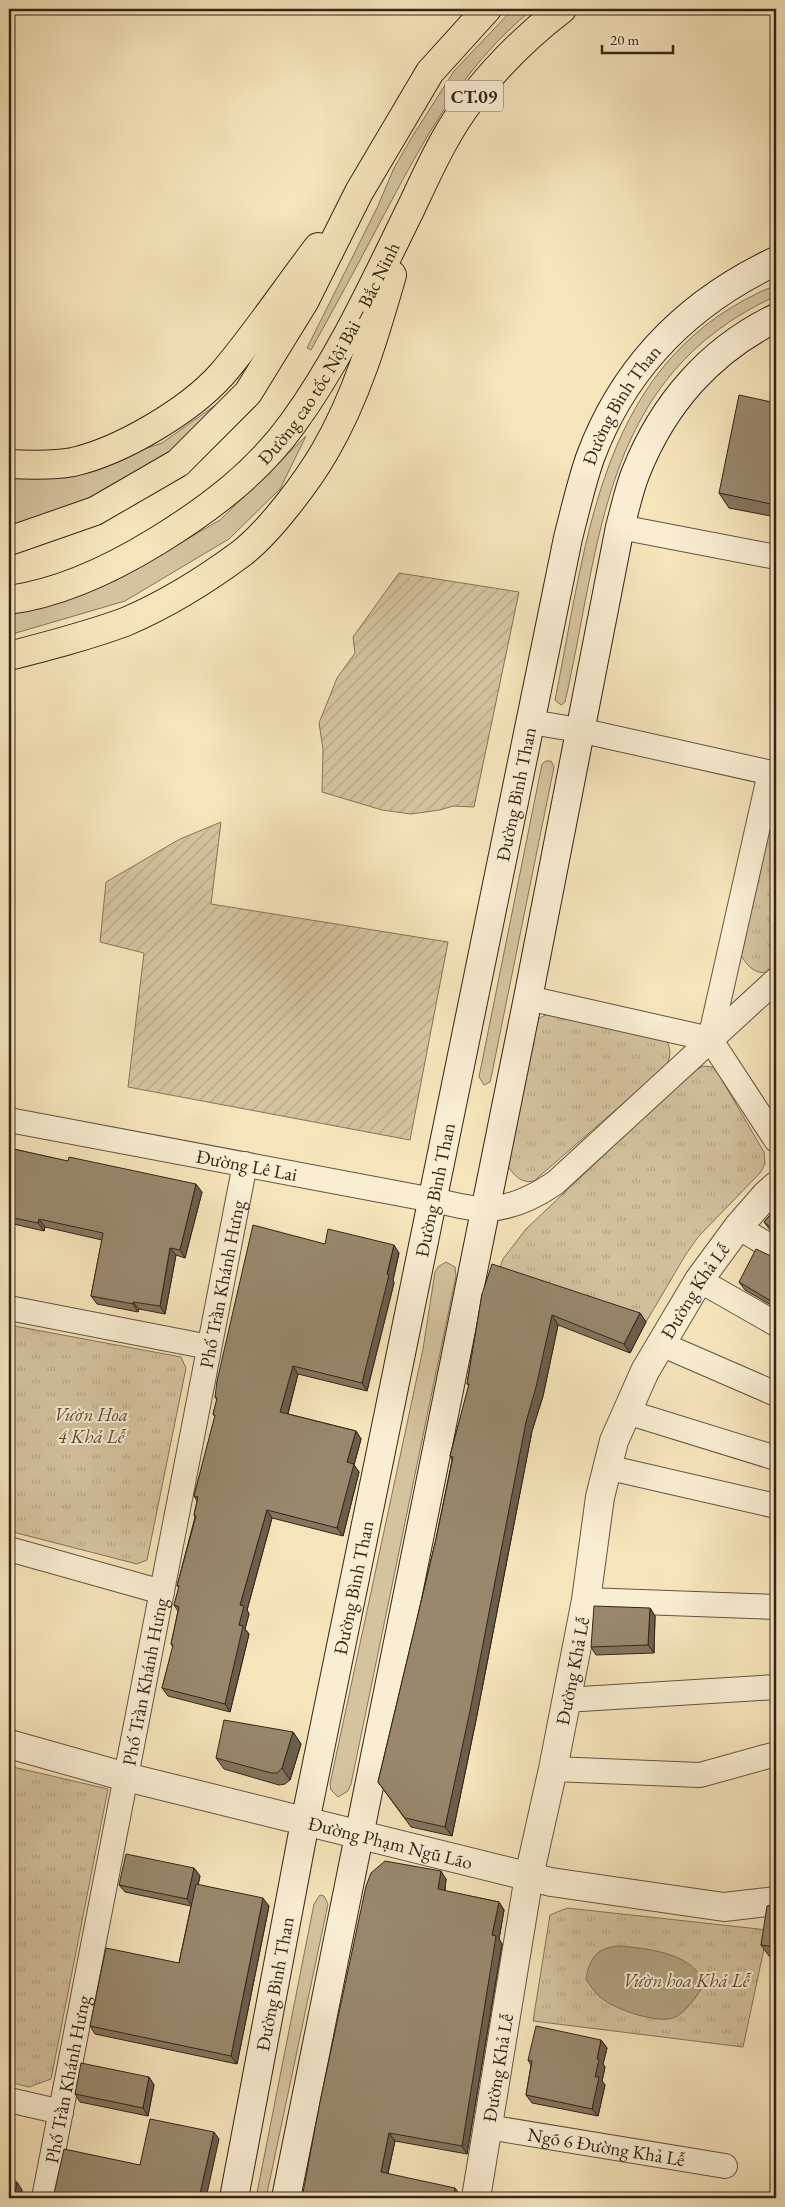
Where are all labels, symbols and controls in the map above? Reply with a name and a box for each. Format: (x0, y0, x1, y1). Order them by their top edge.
scale bar (602, 22, 674, 54)
text: 20 m (610, 30, 639, 49)
road number: CT.09 (445, 80, 503, 112)
street label: Đường cao tốc Nội Bài – Bắc Ninh (252, 237, 405, 470)
street label: Đường Bình Than (576, 339, 666, 468)
street label: Đường Bình Than (490, 725, 541, 863)
street label: Đường Bình Than (409, 1120, 460, 1259)
street label: Đường Lê Lai (194, 1143, 300, 1187)
street label: Phố Trần Khánh Hưng (193, 1197, 250, 1370)
street label: Đường Khả Lễ (655, 1238, 735, 1343)
park label: Vườn Hoa 4 Khả Lễ (54, 1402, 128, 1449)
street label: Đường Bình Than (327, 1518, 379, 1657)
street label: Phố Trần Khánh Hưng (116, 1595, 173, 1768)
street label: Đường Khả Lễ (549, 1615, 595, 1727)
street label: Đường Phạm Ngũ Lão (306, 1810, 475, 1875)
street label: Đường Bình Than (250, 1914, 299, 2053)
park label: Vườn hoa Khả Lễ (623, 1968, 752, 1993)
street label: Phố Trần Khánh Hưng (39, 1992, 96, 2165)
street label: Đường Khả Lễ (476, 2012, 519, 2124)
street label: Ngõ 6 Đường Khả Lễ (526, 2121, 687, 2172)

